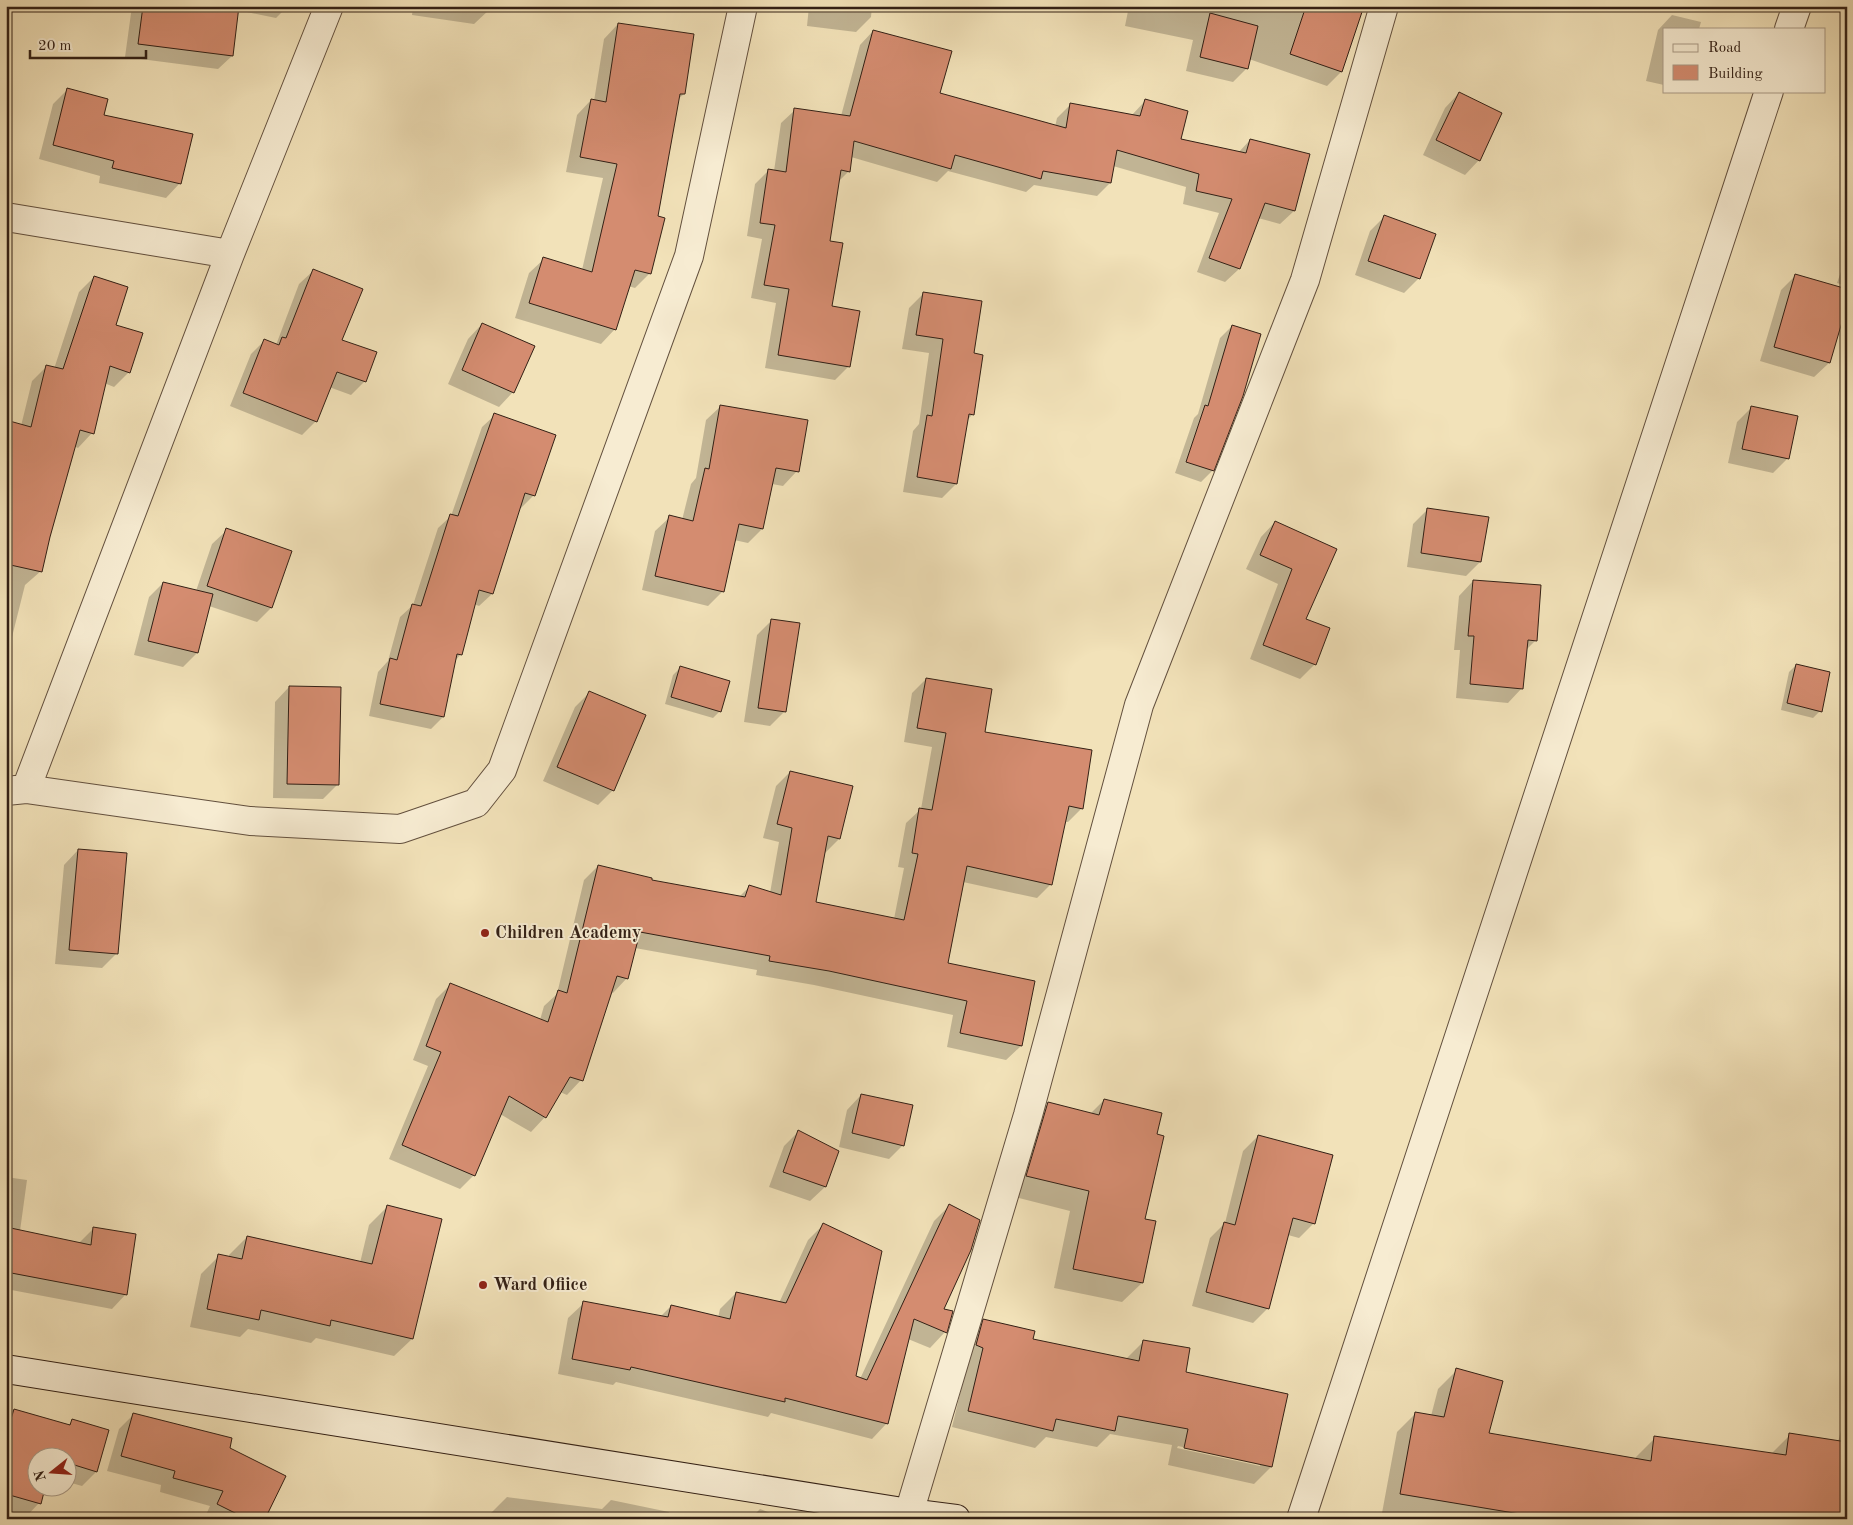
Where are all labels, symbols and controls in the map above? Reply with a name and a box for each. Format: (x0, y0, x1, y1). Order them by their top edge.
scale bar (30, 28, 146, 60)
legend (1663, 28, 1826, 92)
text: 20 m (38, 39, 72, 54)
text: Road (1708, 41, 1742, 56)
text: Building (1708, 67, 1763, 82)
place label: Children Academy (495, 924, 641, 942)
marker: Children Academy (479, 927, 491, 939)
place label: Ward Ofiice (493, 1276, 588, 1294)
marker: Ward Ofiice (477, 1279, 489, 1291)
north arrow (28, 1448, 78, 1498)
text: N (32, 1468, 49, 1483)

